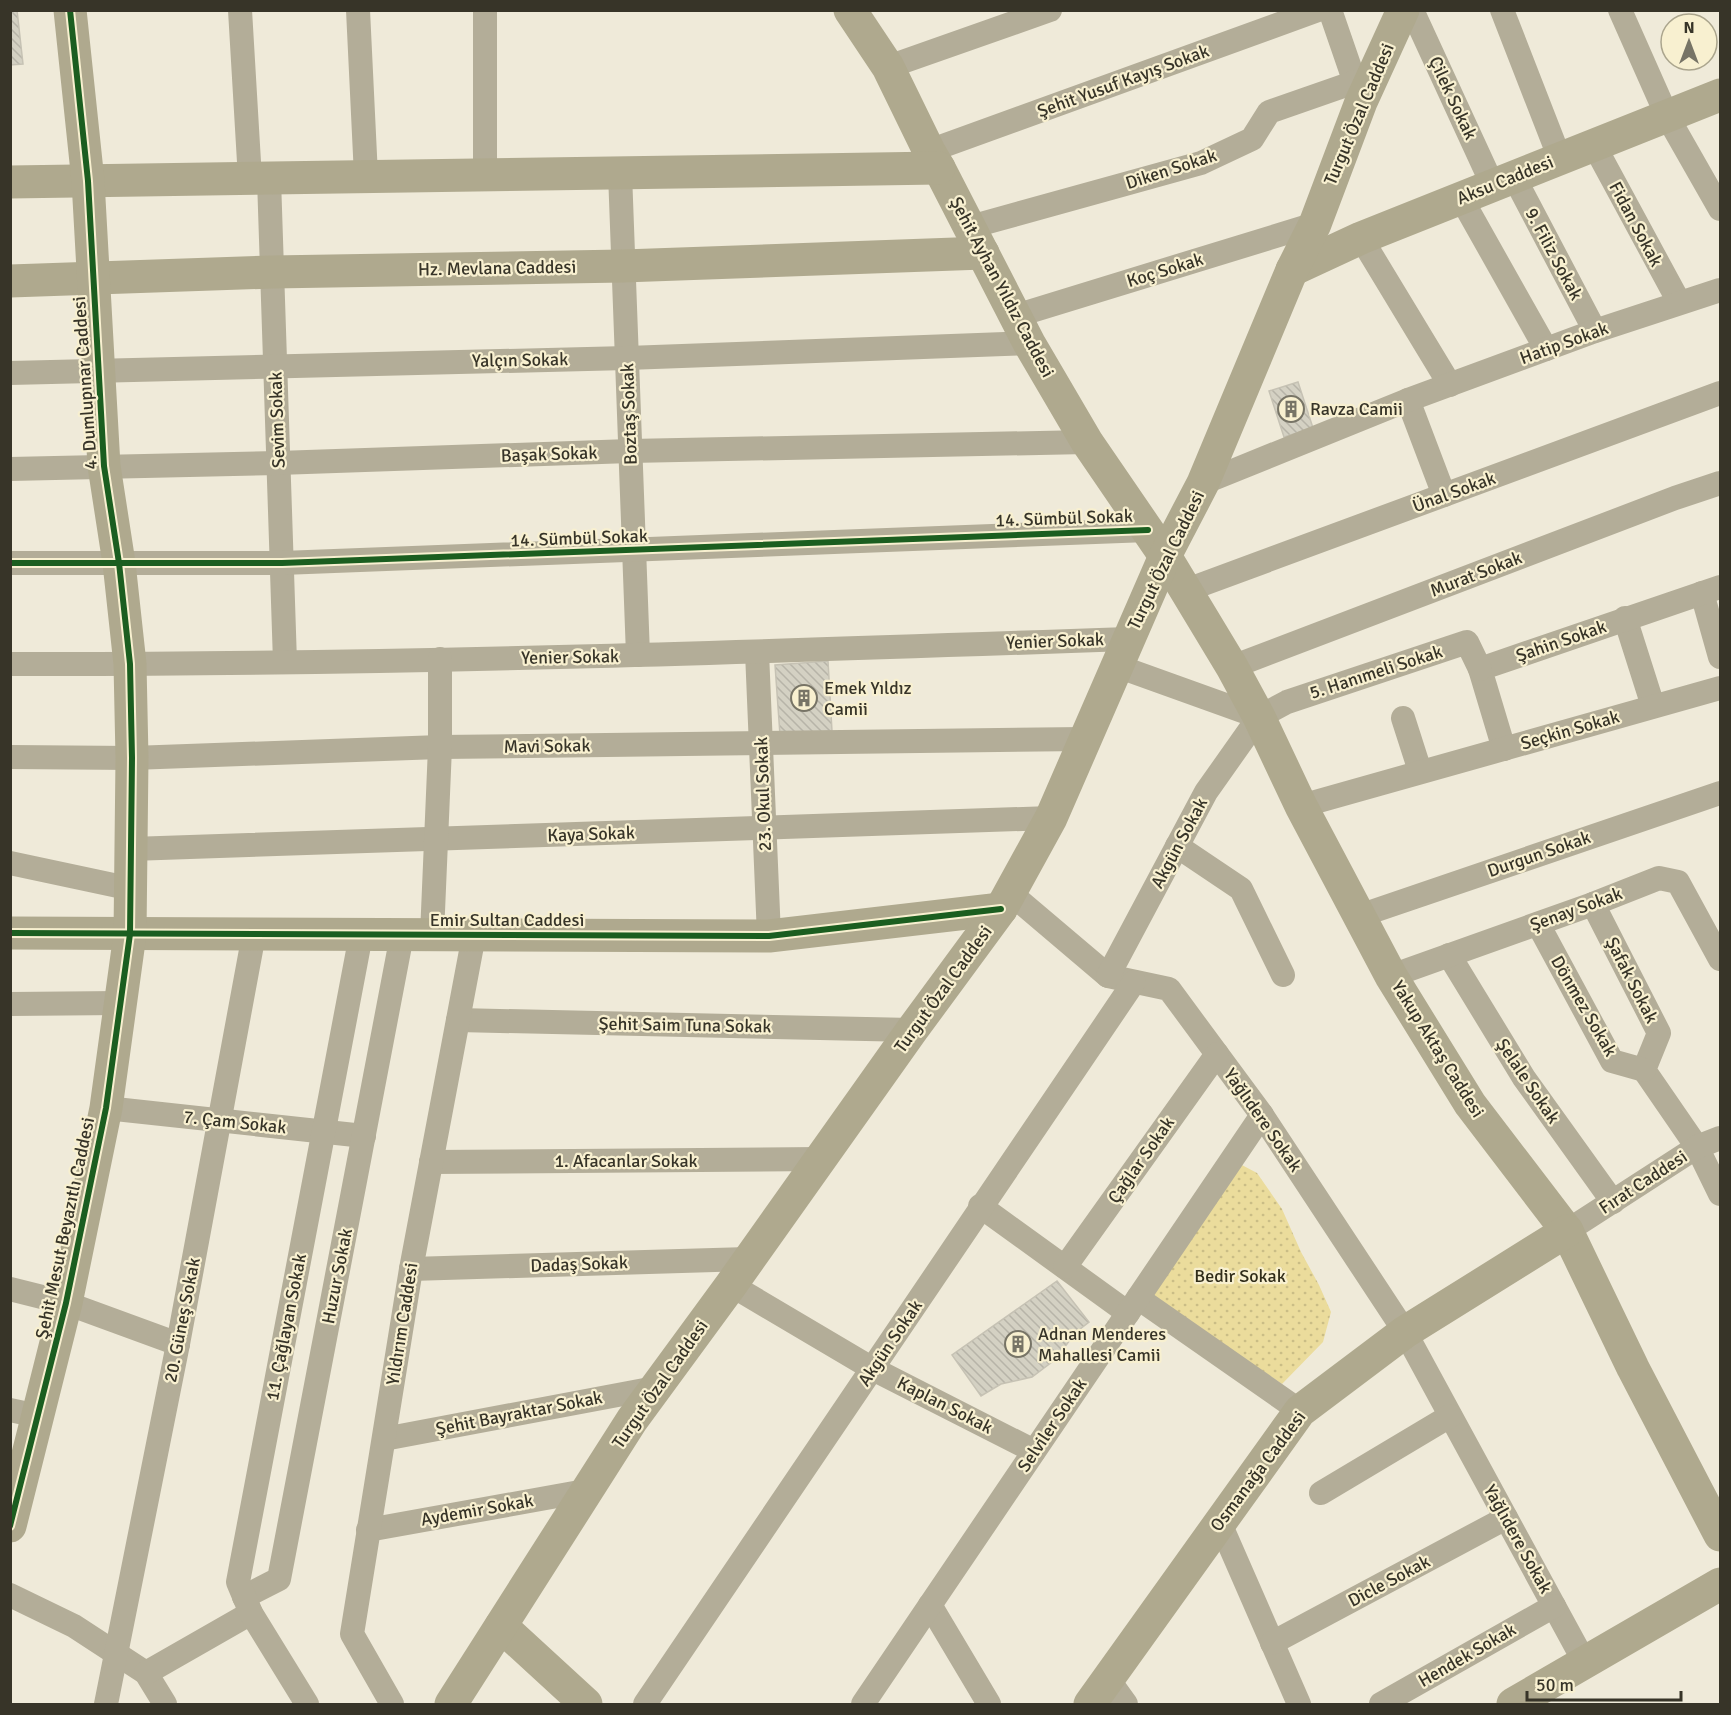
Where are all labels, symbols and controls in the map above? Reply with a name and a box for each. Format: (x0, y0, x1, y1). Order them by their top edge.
north arrow (1659, 12, 1719, 72)
text: N (1683, 18, 1695, 38)
street label: Şehit Yusuf Kayış Sokak (1034, 40, 1212, 122)
street label: Turgut Özal Caddesi (1319, 40, 1399, 188)
street label: Çilek Sokak (1424, 53, 1482, 143)
street label: Diken Sokak (1123, 144, 1219, 194)
street label: Aksu Caddesi (1453, 151, 1557, 209)
street label: Fidan Sokak (1604, 178, 1668, 270)
street label: Şehit Ayhan Yıldız Caddesi (945, 193, 1059, 381)
street label: 9. Filiz Sokak (1521, 204, 1587, 304)
street label: Koç Sokak (1124, 248, 1206, 292)
street label: Hz. Mevlana Caddesi (418, 256, 576, 280)
street label: 4. Dumlupınar Caddesi (68, 296, 102, 470)
street label: Hatip Sokak (1517, 317, 1611, 369)
street label: Yalçın Sokak (472, 348, 568, 372)
street label: Boztaş Sokak (616, 363, 642, 465)
street label: Sevim Sokak (264, 371, 290, 469)
building icon: Ravza Camii (1276, 394, 1306, 424)
place label: Ravza Camii (1310, 398, 1403, 420)
street label: Başak Sokak (500, 441, 598, 467)
street label: Ünal Sokak (1409, 467, 1499, 517)
street label: Turgut Özal Caddesi (1123, 487, 1209, 633)
street label: 14. Sümbül Sokak (995, 505, 1133, 531)
street label: 14. Sümbül Sokak (510, 525, 648, 551)
street label: Murat Sokak (1427, 546, 1525, 602)
street label: Şahin Sokak (1513, 615, 1609, 667)
street label: Yenier Sokak (1006, 628, 1104, 654)
street label: 5. Hanımeli Sokak (1307, 640, 1445, 704)
street label: Yenier Sokak (521, 645, 619, 669)
place label: Emek Yıldız Camii (824, 677, 912, 720)
building icon: Emek Yıldız Camii (789, 683, 819, 713)
street label: Seçkin Sokak (1518, 705, 1622, 755)
street label: Mavi Sokak (503, 734, 591, 758)
street label: 23. Okul Sokak (750, 736, 776, 852)
street label: Akgün Sokak (1146, 794, 1212, 892)
street label: Kaya Sokak (547, 821, 635, 847)
street label: Durgun Sokak (1485, 826, 1593, 882)
street label: Şenay Sokak (1527, 882, 1625, 936)
street label: Emir Sultan Caddesi (430, 909, 584, 931)
street label: Turgut Özal Caddesi (889, 921, 997, 1057)
street label: Şafak Sokak (1601, 933, 1663, 1027)
street label: Dönmez Sokak (1546, 952, 1622, 1060)
street label: Yakup Aktaş Caddesi (1387, 976, 1489, 1122)
street label: Şehit Saim Tuna Sokak (598, 1012, 772, 1038)
street label: Şelale Sokak (1491, 1034, 1565, 1128)
street label: Yağlıdere Sokak (1219, 1064, 1307, 1176)
street label: 7. Çam Sokak (183, 1106, 287, 1138)
street label: Çağlar Sokak (1103, 1112, 1179, 1208)
street label: Şehit Mesut Beyazıtlı Caddesi (31, 1115, 99, 1341)
street label: Fırat Caddesi (1595, 1145, 1691, 1219)
street label: 1. Afacanlar Sokak (554, 1150, 698, 1172)
street label: Huzur Sokak (317, 1226, 357, 1326)
street label: Dadaş Sokak (530, 1251, 628, 1277)
street label: 11. Çağlayan Sokak (261, 1252, 311, 1402)
street label: 20. Güneş Sokak (159, 1256, 205, 1384)
street label: Yıldırım Caddesi (381, 1261, 423, 1387)
park label: Bedir Sokak (1194, 1265, 1286, 1287)
street label: Akgün Sokak (853, 1296, 927, 1390)
street label: Turgut Özal Caddesi (607, 1315, 713, 1453)
place label: Adnan Menderes Mahallesi Camii (1038, 1323, 1166, 1366)
building icon: Adnan Menderes Mahallesi Camii (1003, 1329, 1033, 1359)
street label: Kaplan Sokak (894, 1372, 996, 1438)
street label: Selviler Sokak (1013, 1374, 1091, 1476)
street label: Şehit Bayraktar Sokak (434, 1386, 604, 1440)
street label: Osmanağa Caddesi (1205, 1406, 1311, 1536)
street label: Yağlıdere Sokak (1479, 1481, 1557, 1597)
street label: Aydemir Sokak (419, 1489, 535, 1531)
street label: Dicle Sokak (1344, 1550, 1434, 1612)
street label: Hendek Sokak (1414, 1618, 1520, 1692)
scale bar (1527, 1664, 1682, 1702)
text: 50 m (1536, 1674, 1574, 1696)

